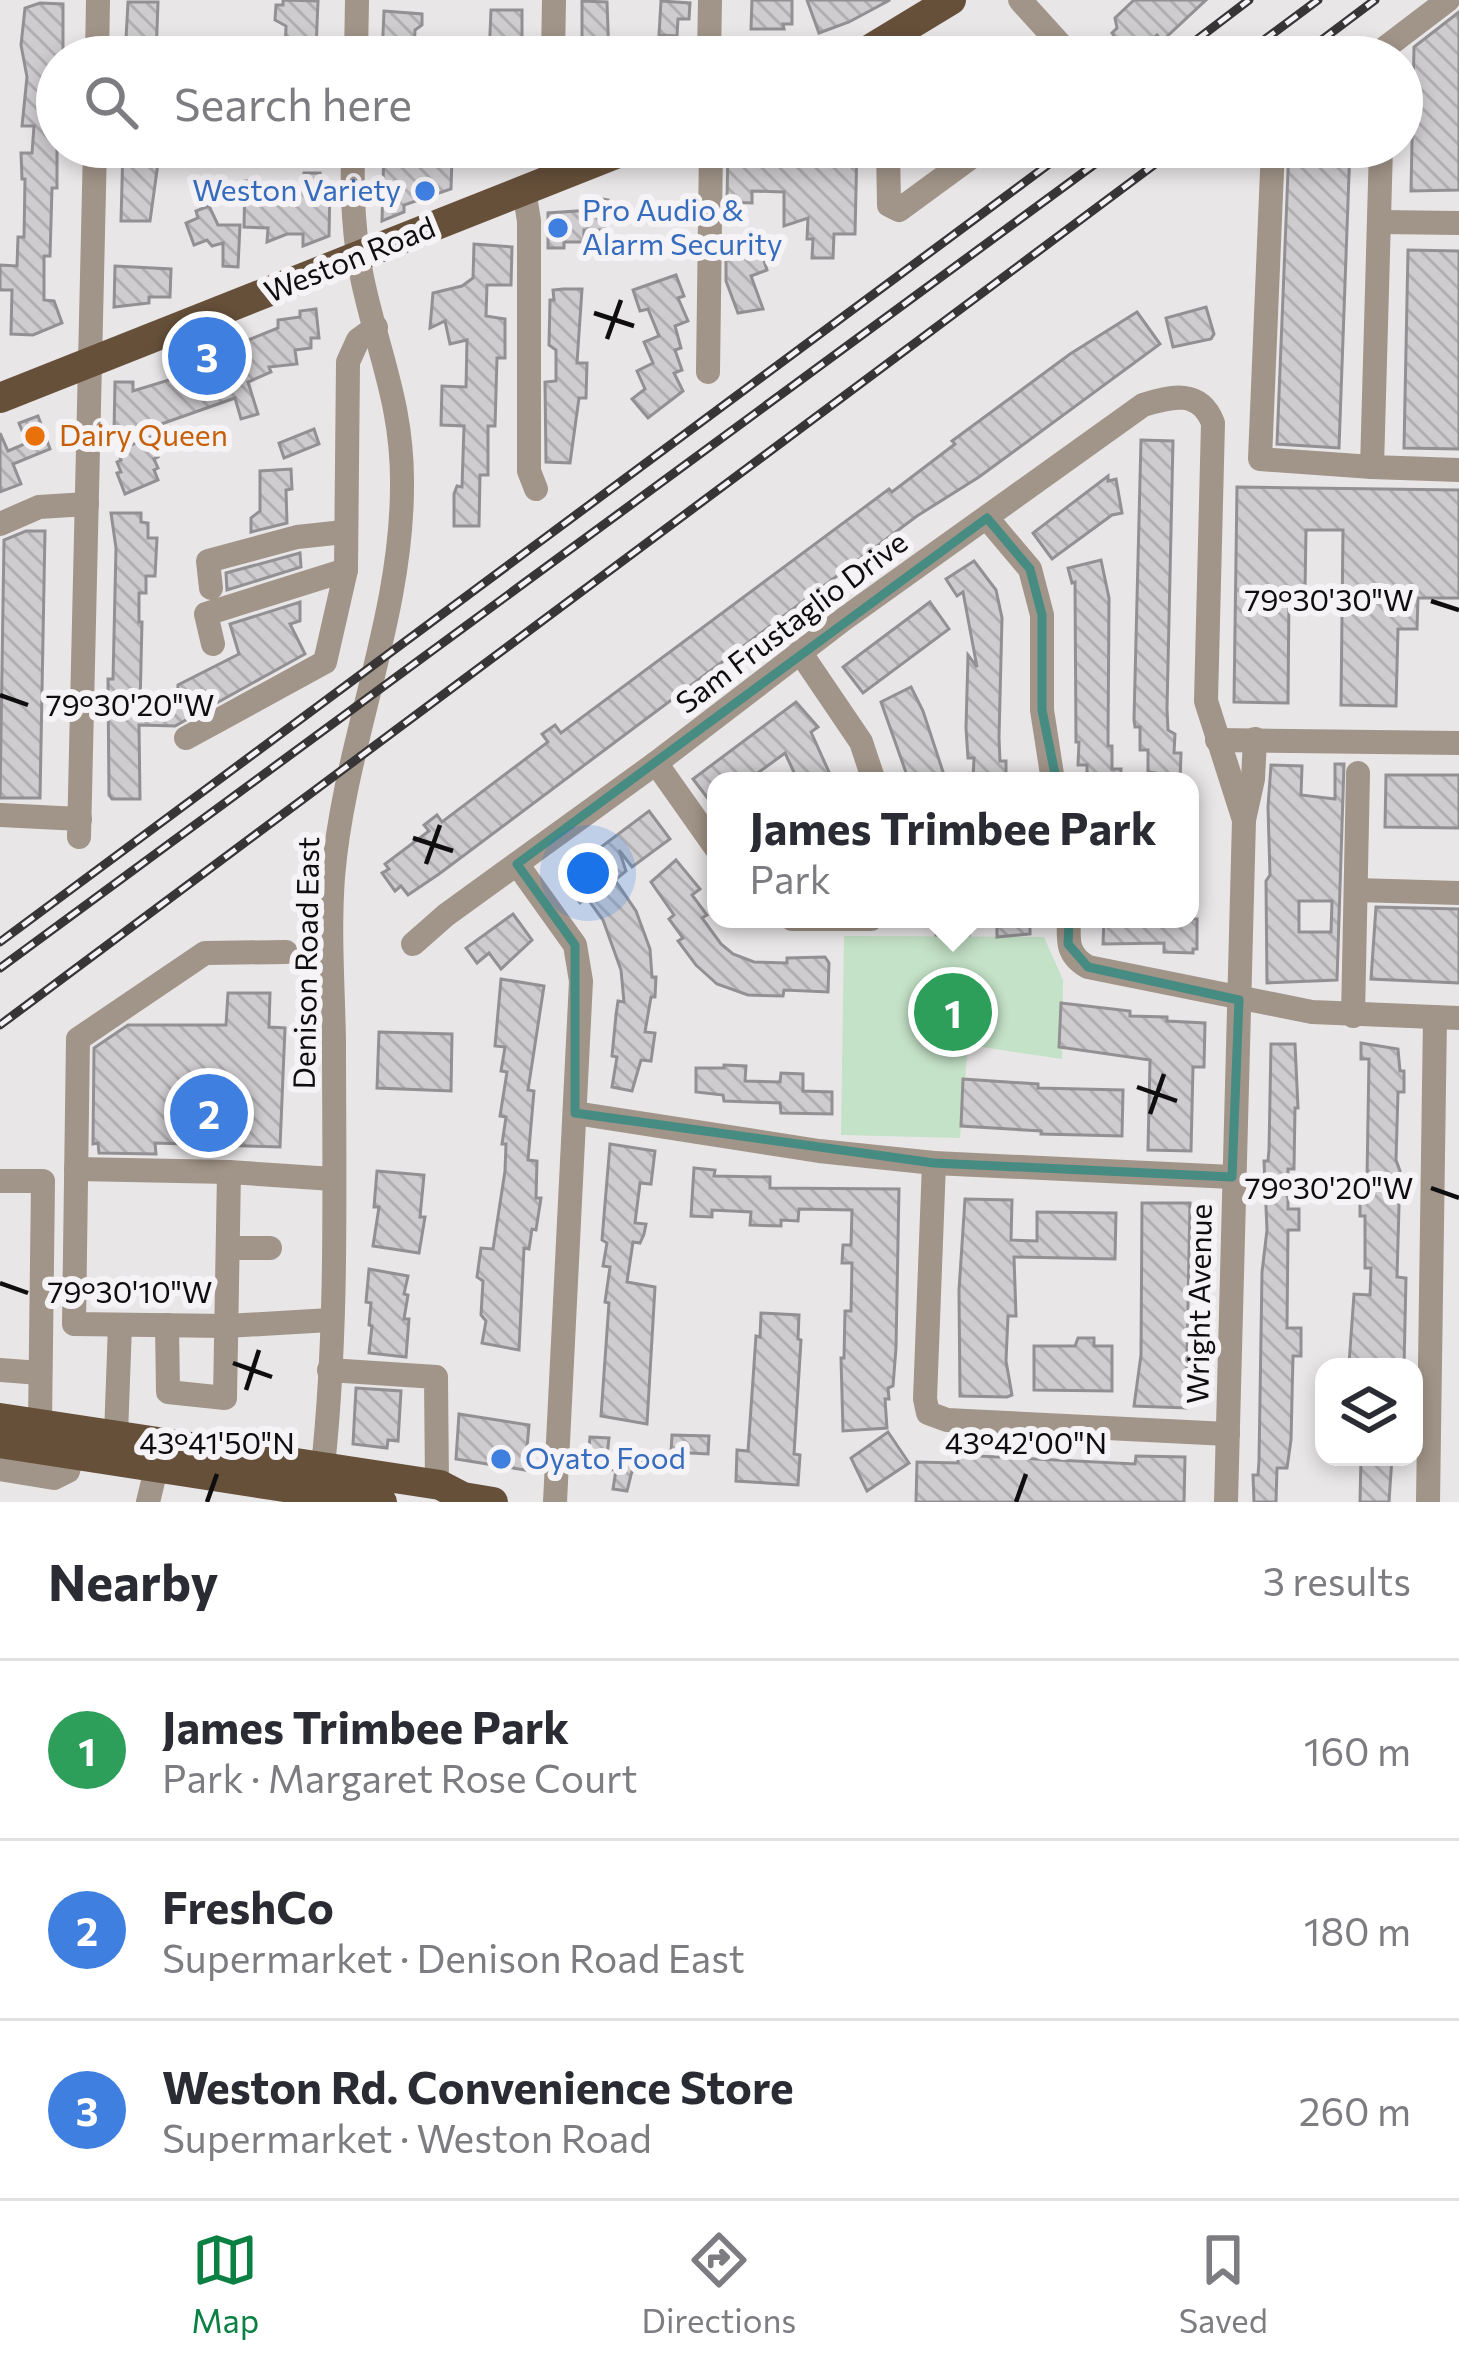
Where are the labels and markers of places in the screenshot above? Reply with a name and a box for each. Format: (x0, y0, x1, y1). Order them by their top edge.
place label: Weston Variety (192, 170, 401, 207)
marker: Weston Variety (412, 178, 438, 204)
place label: Pro Audio & Alarm Security (582, 190, 782, 261)
marker: Pro Audio & Alarm Security (545, 215, 571, 241)
pin: 3 (168, 311, 246, 401)
place label: Dairy Queen (59, 415, 228, 452)
marker: Dairy Queen (22, 423, 48, 449)
pin: 1 (914, 967, 992, 1057)
pin: 2 (170, 1068, 248, 1158)
place label: Oyato Food (525, 1438, 686, 1475)
marker: Oyato Food (488, 1446, 514, 1472)

